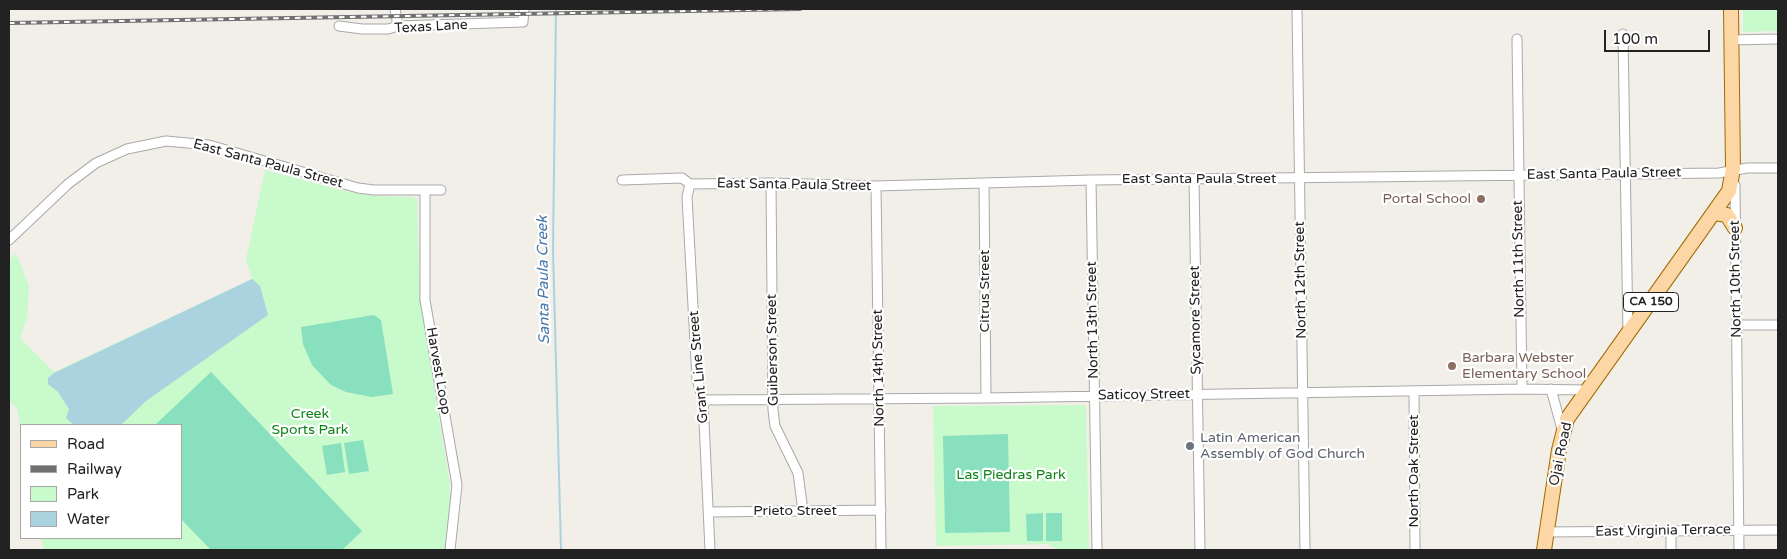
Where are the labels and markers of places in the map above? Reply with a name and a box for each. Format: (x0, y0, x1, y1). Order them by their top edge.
place label: Portal School (1382, 191, 1471, 207)
marker: Portal School (1475, 193, 1487, 205)
place label: Barbara Webster Elementary School (1462, 350, 1586, 382)
marker: Barbara Webster Elementary School (1446, 360, 1458, 372)
place label: Latin American Assembly of God Church (1200, 430, 1365, 462)
marker: Latin American Assembly of God Church (1184, 440, 1196, 452)

